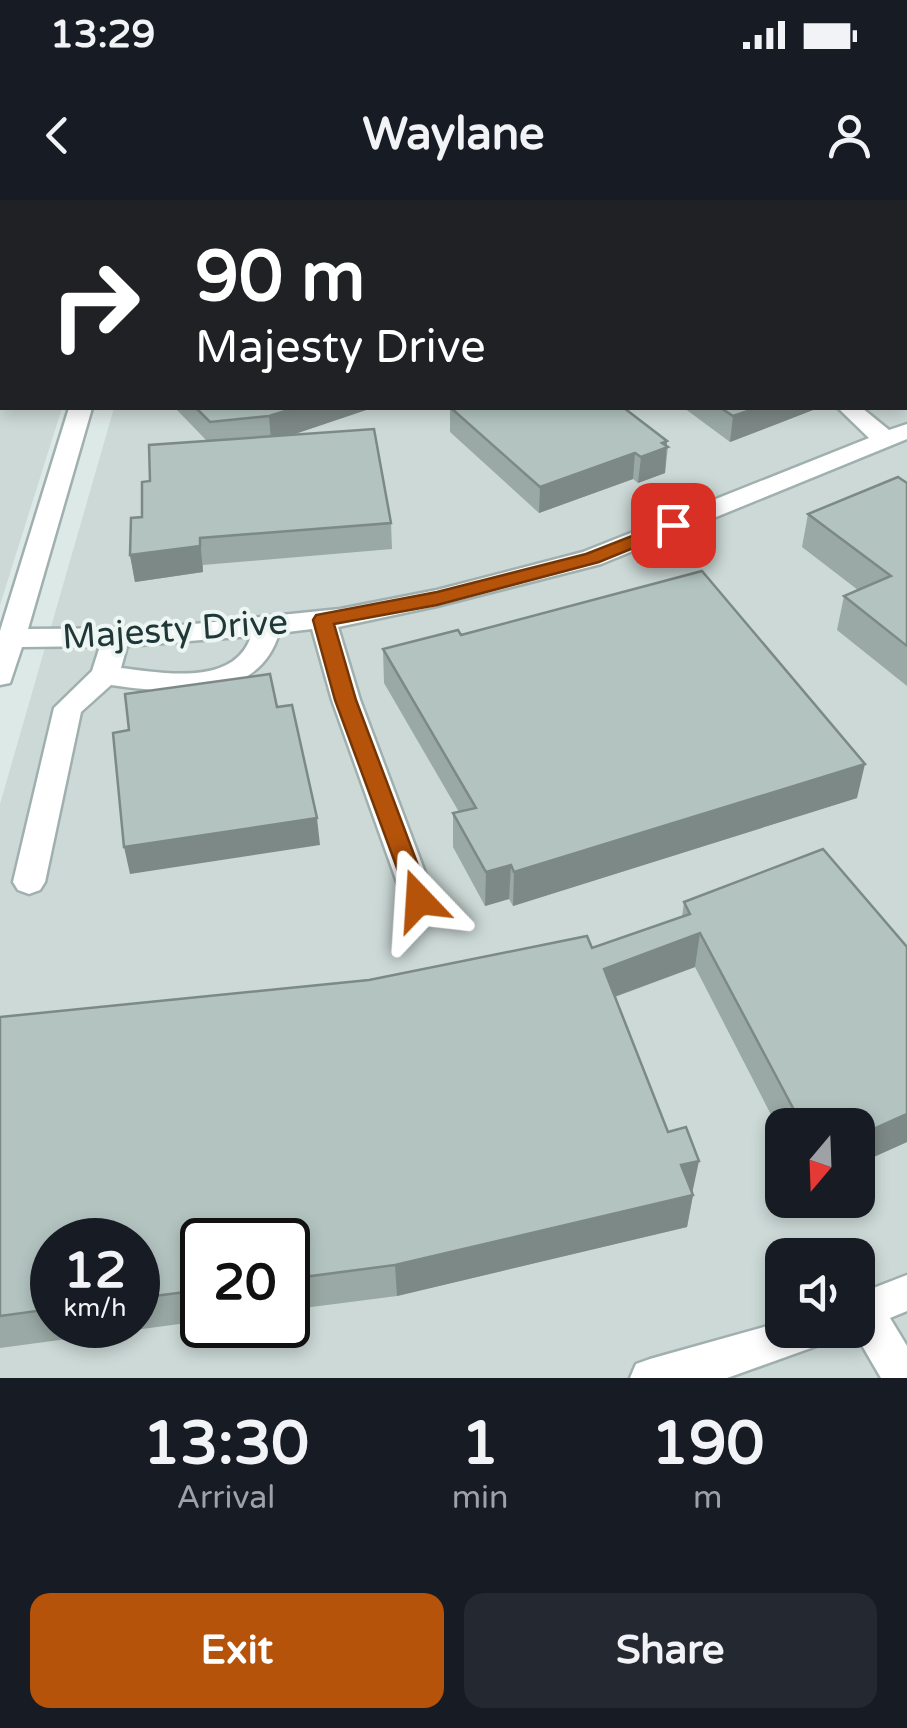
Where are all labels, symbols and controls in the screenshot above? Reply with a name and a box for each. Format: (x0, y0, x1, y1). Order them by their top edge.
text: 13:29 (50, 12, 155, 58)
icon: back (30, 108, 85, 163)
text: Waylane (362, 108, 545, 162)
icon: person (822, 108, 877, 163)
text: 90 m (195, 236, 365, 320)
icon: right (30, 240, 160, 370)
text: Majesty Drive (195, 321, 486, 375)
pin (631, 483, 716, 568)
icon: arrive (646, 498, 701, 553)
street label: Majesty Drive (61, 601, 289, 659)
position arrow (367, 848, 471, 952)
north arrow (765, 1108, 875, 1218)
map controls (765, 1108, 875, 1348)
speed limit sign: 20 (180, 1218, 310, 1348)
button: sound (765, 1238, 875, 1348)
text: 12 (64, 1241, 126, 1301)
text: km/h (64, 1293, 126, 1323)
text: 13:30 (143, 1408, 309, 1480)
text: 1 (461, 1408, 499, 1480)
text: 190 (651, 1408, 764, 1480)
text: Arrival (176, 1479, 275, 1517)
text: min (452, 1479, 509, 1517)
text: m (693, 1479, 722, 1517)
button: Exit (30, 1593, 444, 1708)
button: Share (464, 1593, 877, 1708)

